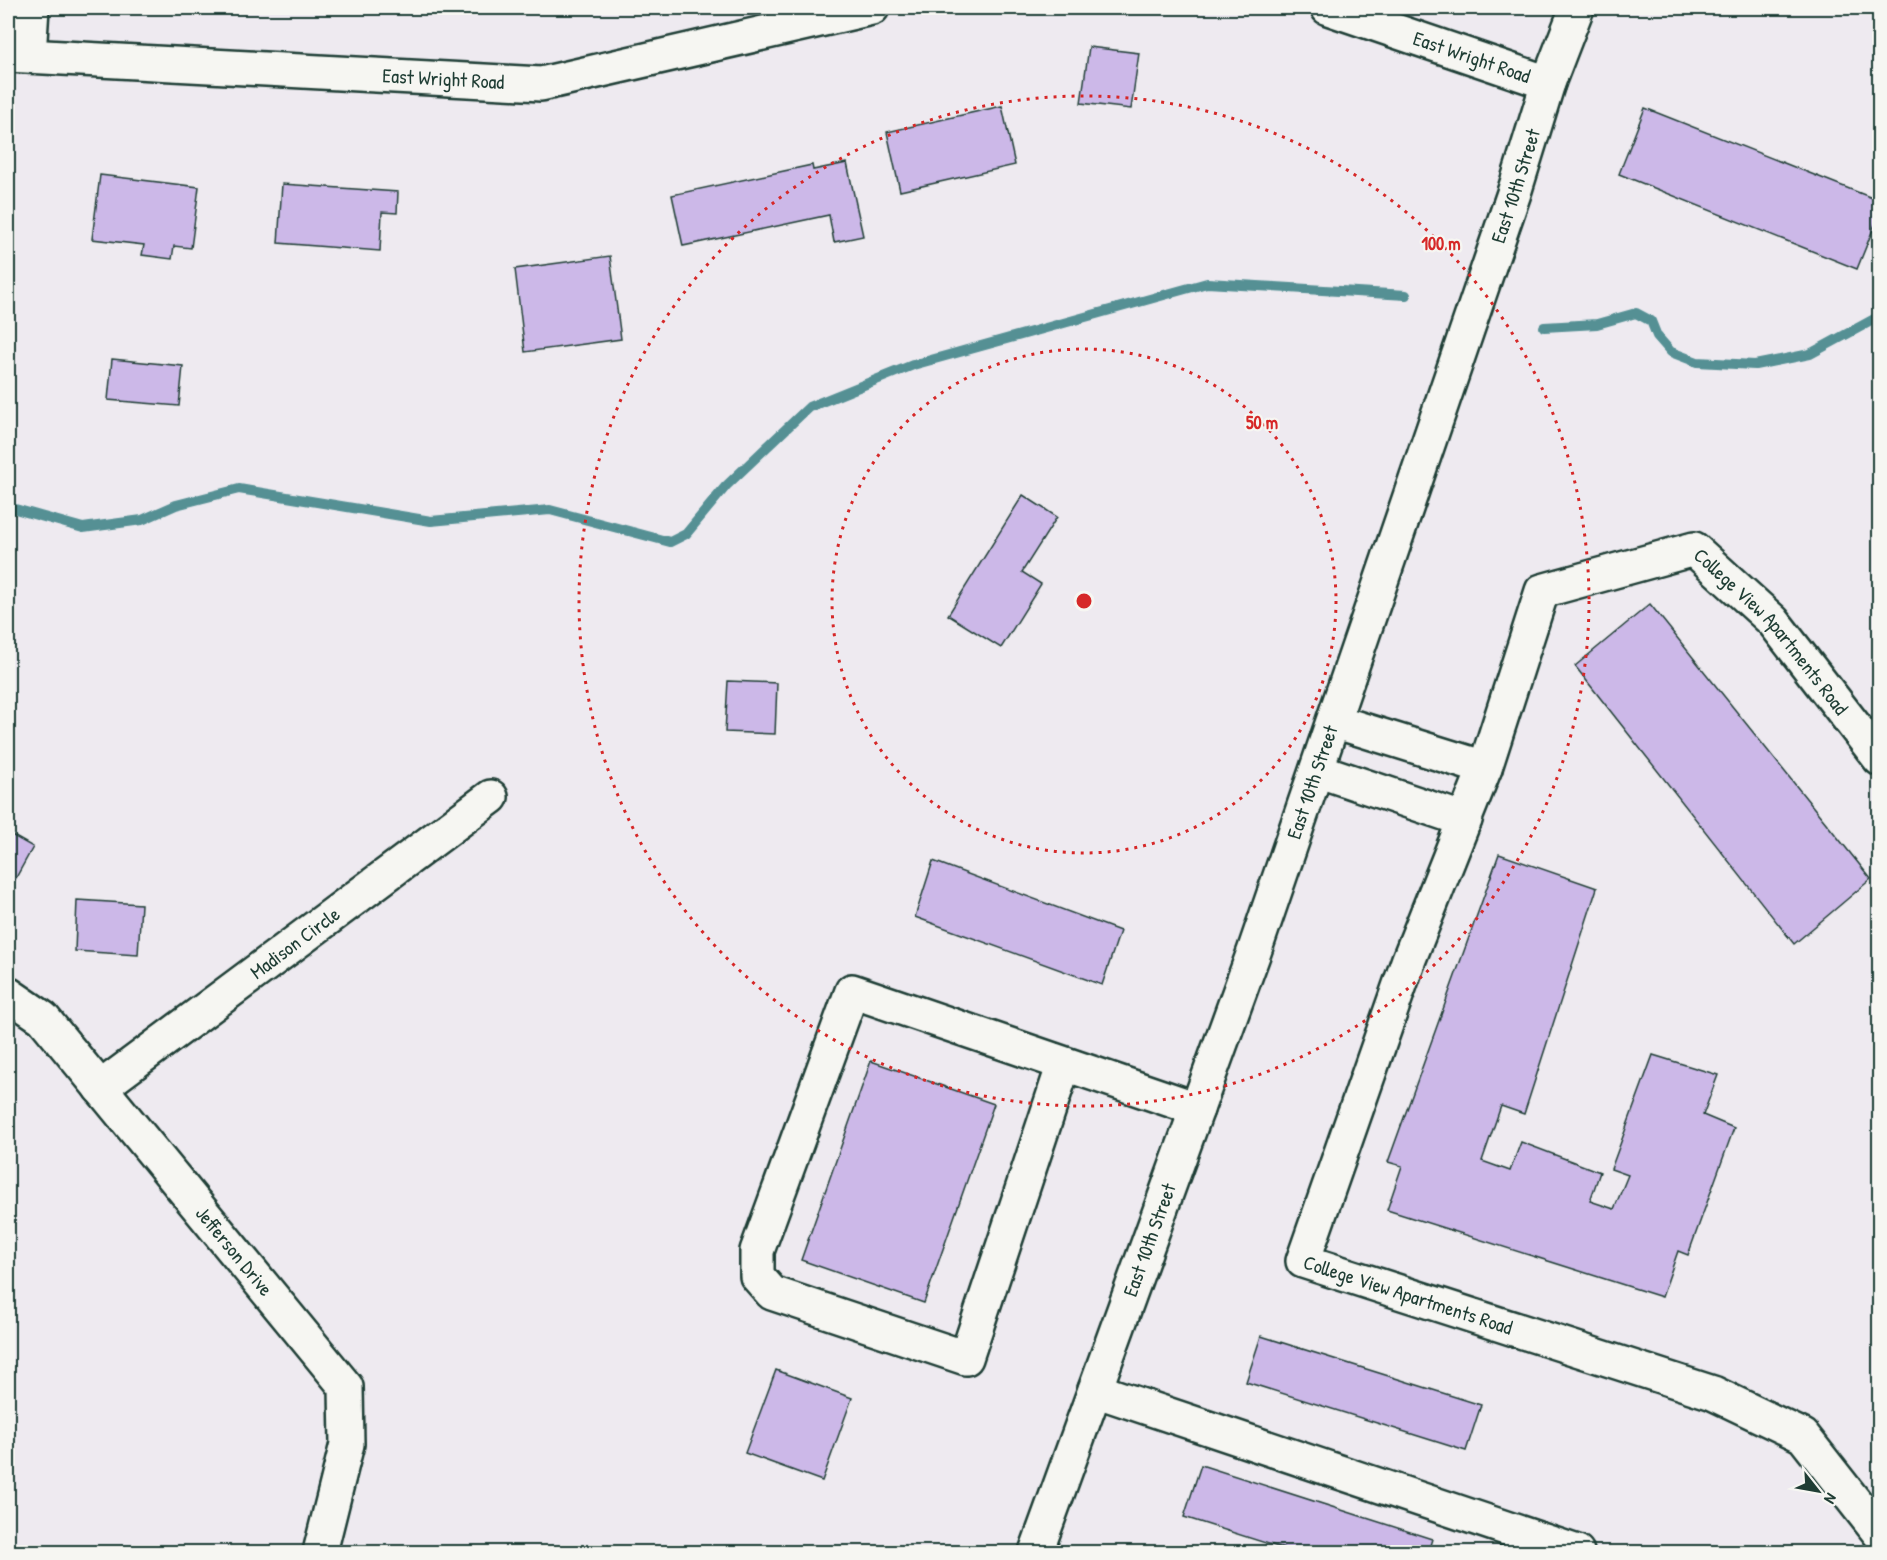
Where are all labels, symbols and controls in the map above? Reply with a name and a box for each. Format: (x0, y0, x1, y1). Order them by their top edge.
street label: East Wright Road (1410, 24, 1534, 89)
street label: East Wright Road (382, 61, 505, 95)
street label: East 10th Street (1484, 124, 1546, 246)
text: 100 m (1421, 231, 1461, 256)
text: 50 m (1246, 410, 1278, 435)
street label: College View Apartments Road (1688, 541, 1855, 720)
centre of rings (1074, 591, 1094, 611)
street label: East 10th Street (1280, 720, 1344, 842)
street label: Madison Circle (244, 900, 345, 985)
street label: East 10th Street (1116, 1178, 1182, 1300)
street label: Jefferson Drive (190, 1200, 280, 1301)
street label: College View Apartments Road (1300, 1248, 1516, 1341)
north arrow (1788, 1461, 1848, 1521)
text: N (1819, 1489, 1842, 1508)

